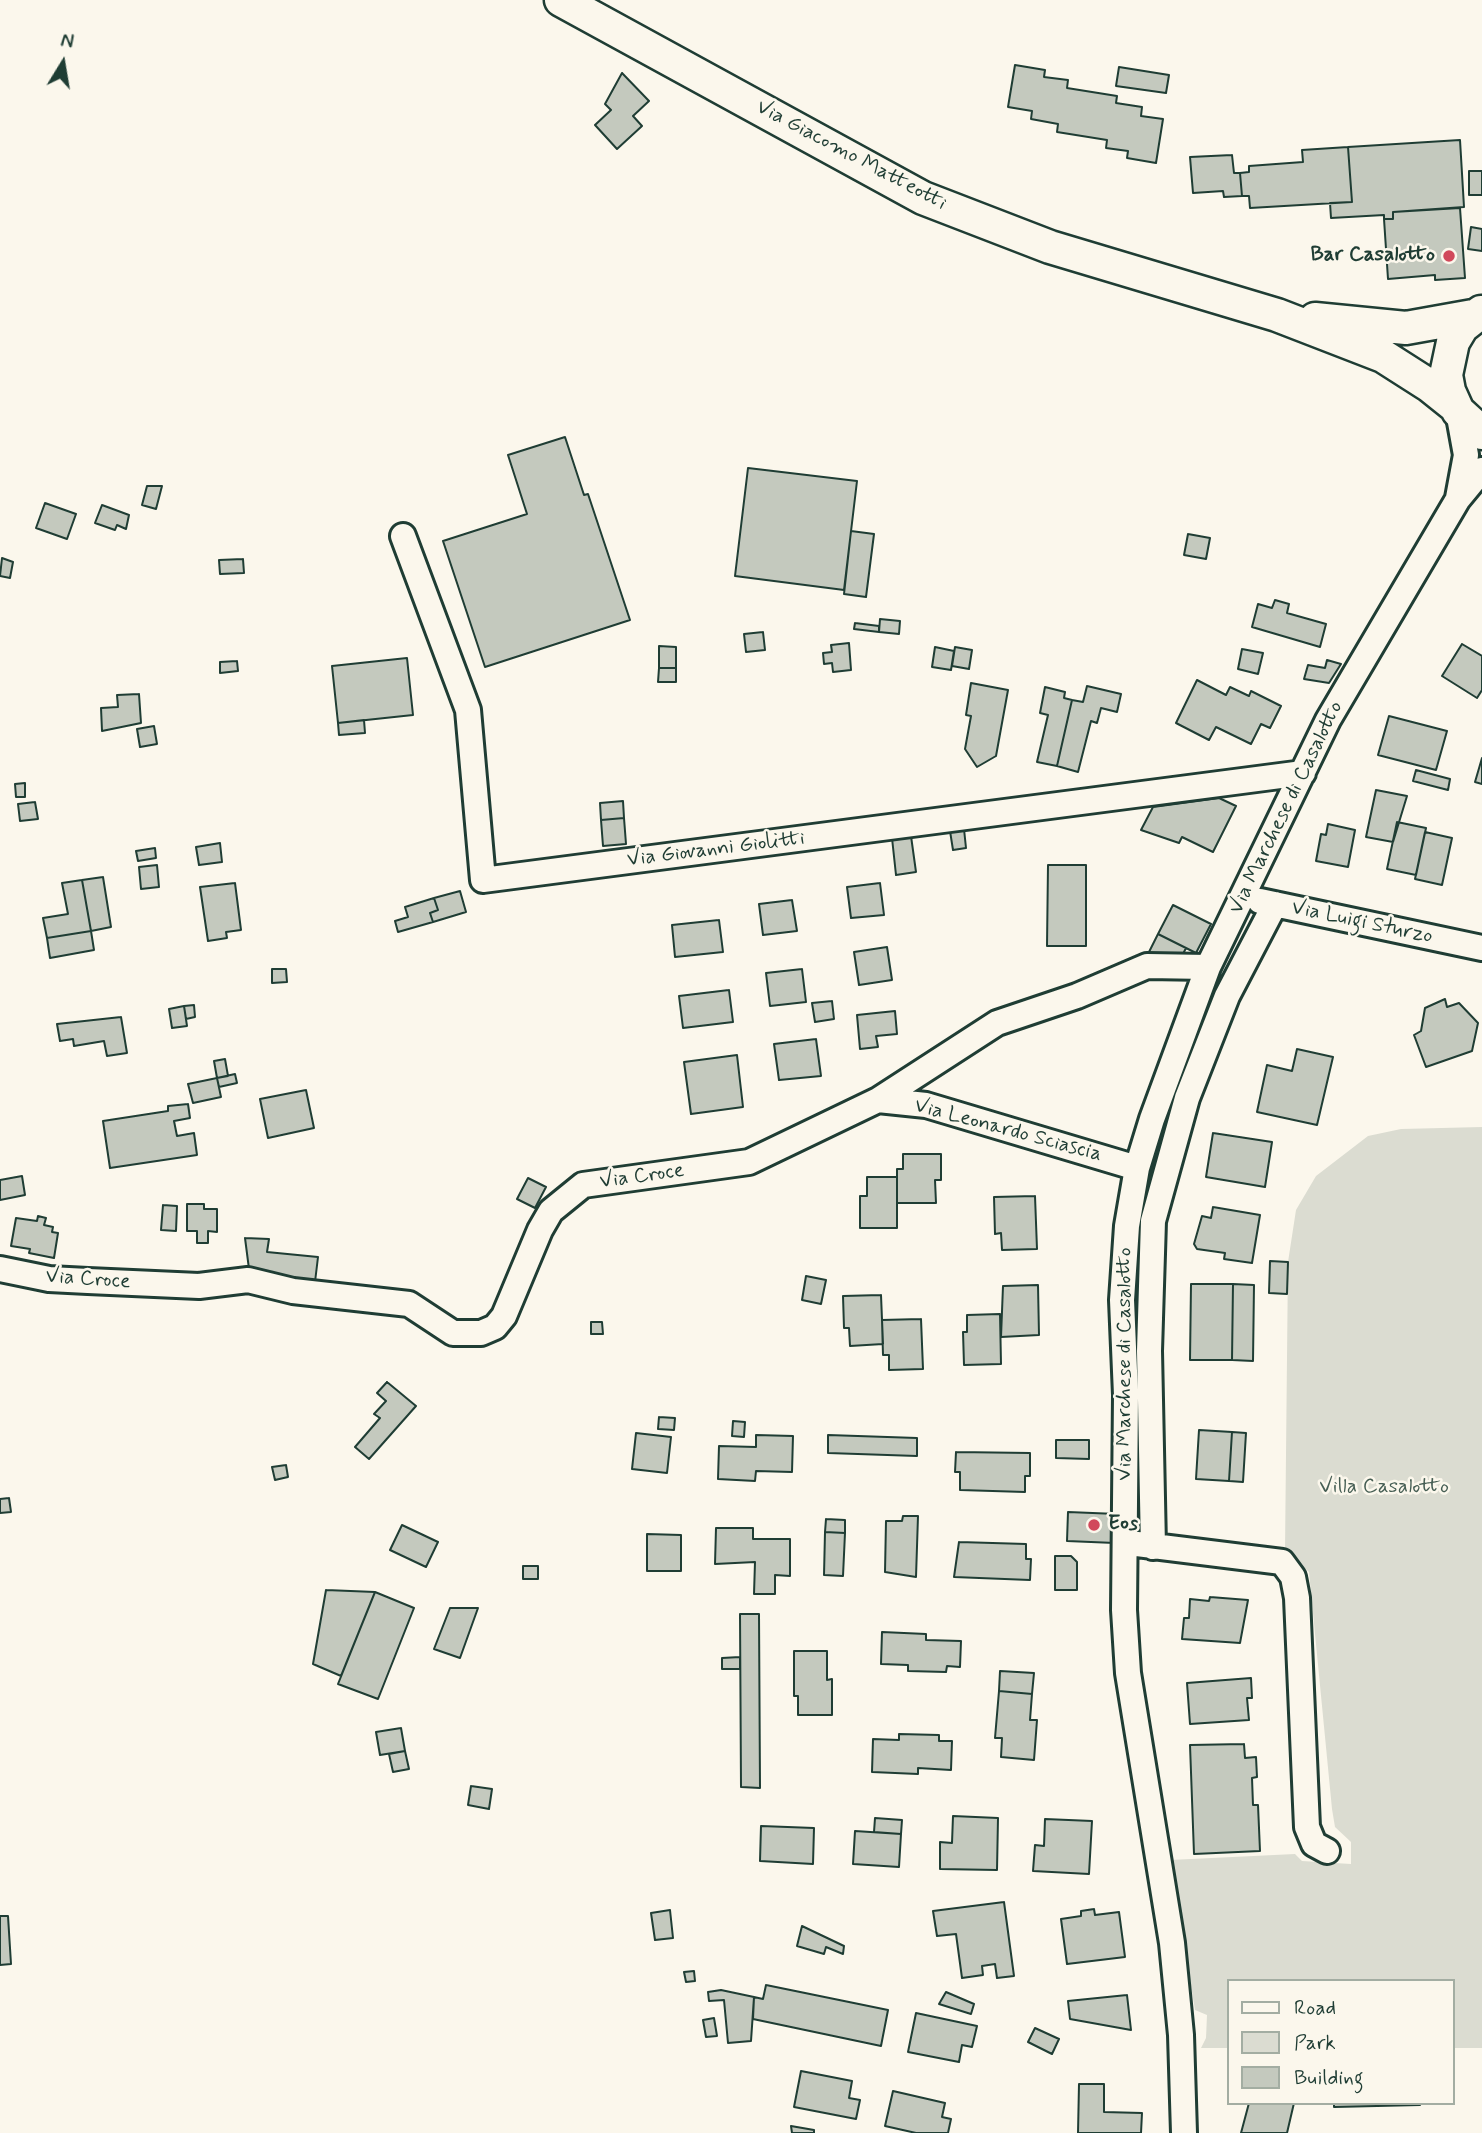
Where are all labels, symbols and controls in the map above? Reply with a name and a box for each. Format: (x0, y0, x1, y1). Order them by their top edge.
north arrow (28, 28, 98, 98)
text: N (59, 28, 76, 55)
street label: Via Giacomo Matteotti (751, 95, 951, 217)
place label: Bar Casalotto (1310, 243, 1435, 269)
marker: Bar Casalotto (1441, 248, 1457, 264)
street label: Via Marchese di Casalotto (1224, 697, 1350, 919)
street label: Via Giovanni Giolitti (626, 827, 806, 873)
street label: Via Luigi Sturzo (1289, 896, 1435, 950)
street label: Via Leonardo Sciascia (911, 1094, 1105, 1168)
street label: Via Croce (598, 1159, 686, 1195)
street label: Via Marchese di Casalotto (1113, 1247, 1139, 1481)
street label: Via Croce (45, 1264, 131, 1296)
park label: Villa Casalotto (1319, 1475, 1449, 1501)
place label: Eos (1108, 1512, 1138, 1538)
marker: Eos (1086, 1517, 1102, 1533)
legend (1226, 1979, 1454, 2105)
text: Road (1294, 1994, 1336, 2022)
text: Park (1294, 2029, 1336, 2057)
text: Building (1294, 2064, 1364, 2092)

